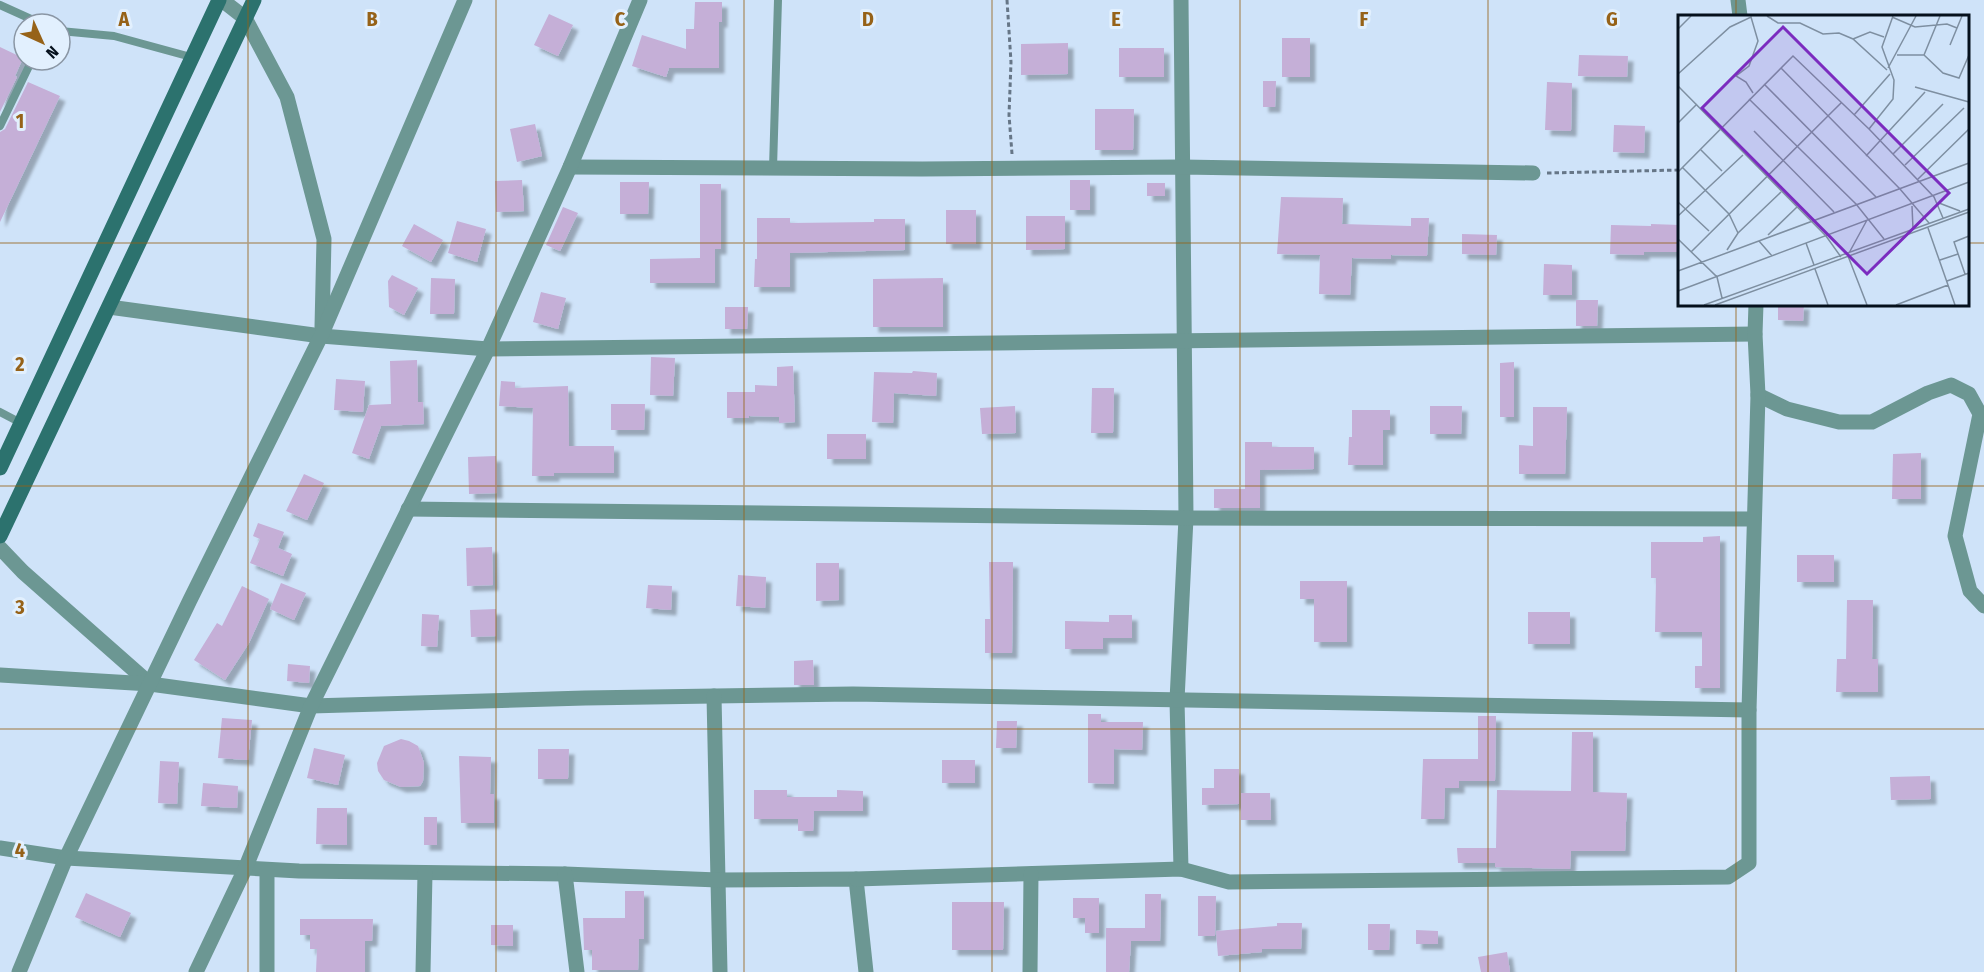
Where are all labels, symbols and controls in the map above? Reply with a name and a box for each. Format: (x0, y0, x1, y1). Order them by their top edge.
text: A (118, 7, 131, 31)
text: B (366, 7, 378, 31)
text: C (615, 7, 626, 31)
text: D (862, 7, 874, 31)
text: E (1111, 7, 1121, 31)
text: F (1360, 7, 1369, 31)
text: G (1606, 7, 1618, 31)
north arrow (12, 12, 72, 72)
inset map (1678, 15, 1969, 306)
text: N (42, 42, 62, 62)
text: 1 (16, 109, 24, 133)
text: 2 (14, 352, 25, 376)
text: 3 (14, 595, 25, 619)
text: 4 (15, 838, 25, 862)

